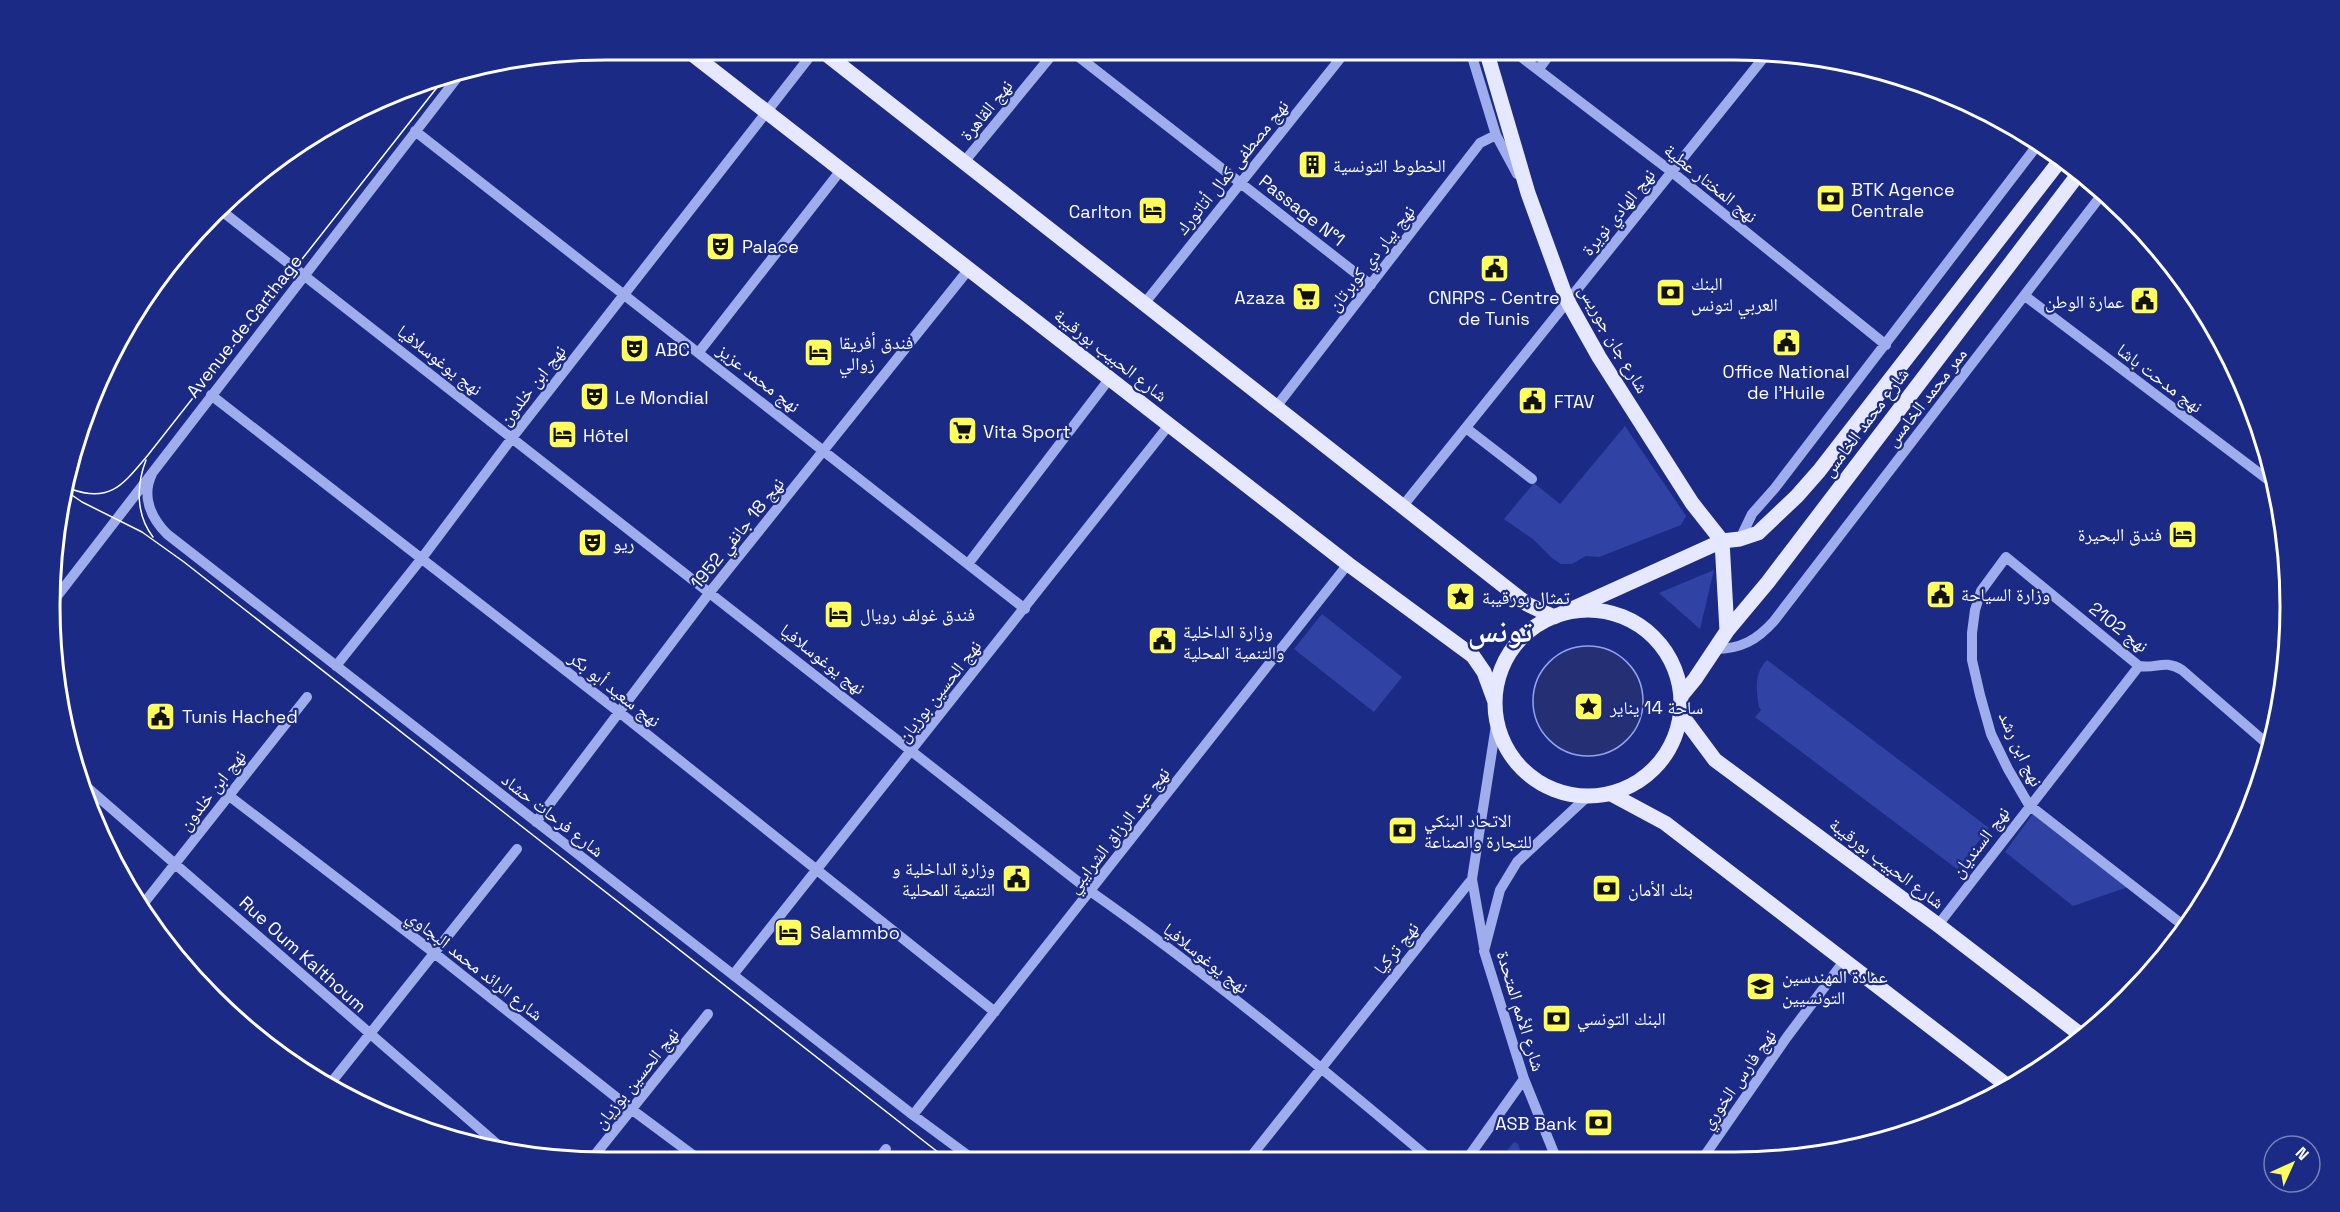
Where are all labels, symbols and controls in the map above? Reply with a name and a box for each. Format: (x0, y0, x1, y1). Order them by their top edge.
street label: نهج القاهرة (954, 75, 1018, 146)
street label: نهج مصطفى كمال أتاتورك (1170, 95, 1294, 240)
street label: نهج المختار عطية (1659, 138, 1762, 228)
building icon: الخطوط التونسية (1296, 149, 1328, 181)
place label: الخطوط التونسية (1333, 154, 1446, 177)
street label: نهج الهادي نويرة (1576, 164, 1663, 262)
street label: Passage N°1 (1254, 169, 1350, 251)
place label: BTK Agence Centrale (1851, 178, 1955, 222)
bank icon: BTK Agence Centrale (1814, 183, 1846, 215)
hotel icon: Carlton (1137, 195, 1169, 227)
place label: Carlton (1069, 200, 1132, 223)
street label: نهج بيار دي كوبرتان (1322, 200, 1422, 318)
theatre icon: Palace (705, 230, 737, 262)
place label: Palace (742, 235, 799, 258)
street label: Avenue de Carthage (181, 250, 307, 402)
public building icon: CNRPS - Centre de Tunis (1478, 252, 1510, 284)
place label: البنك العربي لتونس (1691, 272, 1778, 319)
bank icon: البنك العربي لتونس (1654, 277, 1686, 309)
supermarket icon: Azaza (1290, 281, 1322, 313)
street label: شارع جان جوريس (1574, 281, 1654, 397)
public building icon: عمارة الوطن (2129, 285, 2161, 317)
place label: Azaza (1234, 286, 1285, 309)
place label: CNRPS - Centre de Tunis (1428, 286, 1560, 330)
place label: عمارة الوطن (2045, 290, 2124, 313)
street label: شارع الحبيب بورقيبة (1050, 304, 1172, 406)
street label: نهج يوغوسلافيا (392, 320, 487, 401)
public building icon: Office National de l'Huile (1770, 326, 1802, 358)
place label: فندق أفريقا زوالي (839, 331, 913, 378)
theatre icon: ABC (618, 333, 650, 365)
hotel icon: فندق أفريقا زوالي (802, 336, 834, 368)
place label: ABC (655, 338, 690, 361)
street label: نهج محمد عزيز (711, 338, 805, 418)
street label: نهج مدحت باشا (2112, 338, 2208, 419)
street label: نهج ابن خلدون (493, 340, 571, 431)
street label: ممر محمد الخامس (1880, 343, 1972, 451)
place label: Office National de l'Huile (1722, 360, 1850, 404)
street label: شارع محمد الخامس (1816, 363, 1914, 481)
theatre icon: Le Mondial (578, 381, 610, 413)
public building icon: FTAV (1517, 385, 1549, 417)
place label: Le Mondial (615, 386, 709, 409)
place label: FTAV (1554, 390, 1595, 413)
supermarket icon: Vita Sport (946, 415, 978, 447)
hotel icon: Hôtel (546, 419, 578, 451)
place label: Vita Sport (983, 420, 1071, 443)
place label: Hôtel (583, 424, 629, 447)
street label: نهج 18 جانفي 1952 (685, 473, 792, 596)
hotel icon: فندق البحيرة (2167, 518, 2199, 550)
place label: فندق البحيرة (2078, 523, 2162, 546)
theatre icon: ريو (576, 527, 608, 559)
place label: ريو (613, 532, 635, 555)
public building icon: وزارة السياحة (1924, 578, 1956, 610)
place icon: تمثال بورقيبة (1445, 581, 1477, 613)
place label: وزارة السياحة (1961, 583, 2050, 606)
place label: تمثال بورقيبة (1482, 586, 1570, 609)
street label: نهج 2102 (2084, 597, 2153, 658)
hotel icon: فندق غولف رويال (823, 598, 855, 630)
place label: فندق غولف رويال (860, 603, 975, 626)
district label: تونس (1468, 612, 1532, 651)
street label: نهج يوغوسلافيا (775, 619, 870, 700)
place label: وزارة الداخلية والتنمية المحلية (1183, 620, 1284, 664)
public building icon: وزارة الداخلية والتنمية المحلية (1146, 625, 1178, 657)
street label: نهج الحسين بوزيان (892, 635, 987, 747)
street label: نهج سعيد أبو بكر (563, 645, 666, 733)
place icon: ساحة 14 يناير (1573, 691, 1605, 723)
place label: ساحة 14 يناير (1609, 696, 1703, 719)
public building icon: Tunis Hached (145, 700, 177, 732)
place label: Tunis Hached (182, 705, 298, 728)
street label: نهج ابن رشد (1993, 708, 2048, 791)
street label: نهج ابن خلدون (173, 745, 251, 836)
street label: نهج عبد الرزاق الشرايبي (1061, 762, 1177, 900)
street label: شارع فرحات حشاد (497, 768, 609, 862)
street label: نهج السنديان (1946, 802, 2015, 883)
place label: الاتحاد البنكي للتجارة والصناعة (1424, 809, 1532, 853)
street label: شارع الحبيب بورقيبة (1825, 812, 1949, 914)
bank icon: الاتحاد البنكي للتجارة والصناعة (1387, 814, 1419, 846)
place label: وزارة الداخلية و التنمية المحلية (892, 857, 995, 901)
public building icon: وزارة الداخلية و التنمية المحلية (1000, 862, 1032, 894)
bank icon: بنك الأمان (1591, 873, 1623, 905)
place label: بنك الأمان (1628, 878, 1693, 901)
street label: Rue Oum Kalthoum (235, 891, 371, 1017)
street label: شارع الرائد محمد البجاوي (400, 905, 548, 1028)
hotel icon: Salammbo (773, 916, 805, 948)
street label: نهج تركيا (1368, 917, 1424, 979)
street label: نهج يوغوسلافيا (1158, 918, 1253, 999)
place label: Salammbo (810, 921, 900, 944)
street label: شارع الأمم المتحدة (1491, 948, 1550, 1074)
place label: عمادة المهندسين التونسيين (1782, 965, 1888, 1009)
school or university icon: عمادة المهندسين التونسيين (1745, 970, 1777, 1002)
bank icon: البنك التونسي (1540, 1002, 1572, 1034)
place label: البنك التونسي (1577, 1007, 1666, 1033)
street label: نهج الحسين بوزيان (588, 1023, 685, 1134)
street label: نهج فارس الخوري (1695, 1024, 1784, 1136)
bank icon: ASB Bank (1582, 1107, 1614, 1139)
place label: ASB Bank (1495, 1112, 1577, 1135)
north arrow (2262, 1134, 2322, 1194)
text: N (2291, 1143, 2313, 1165)

